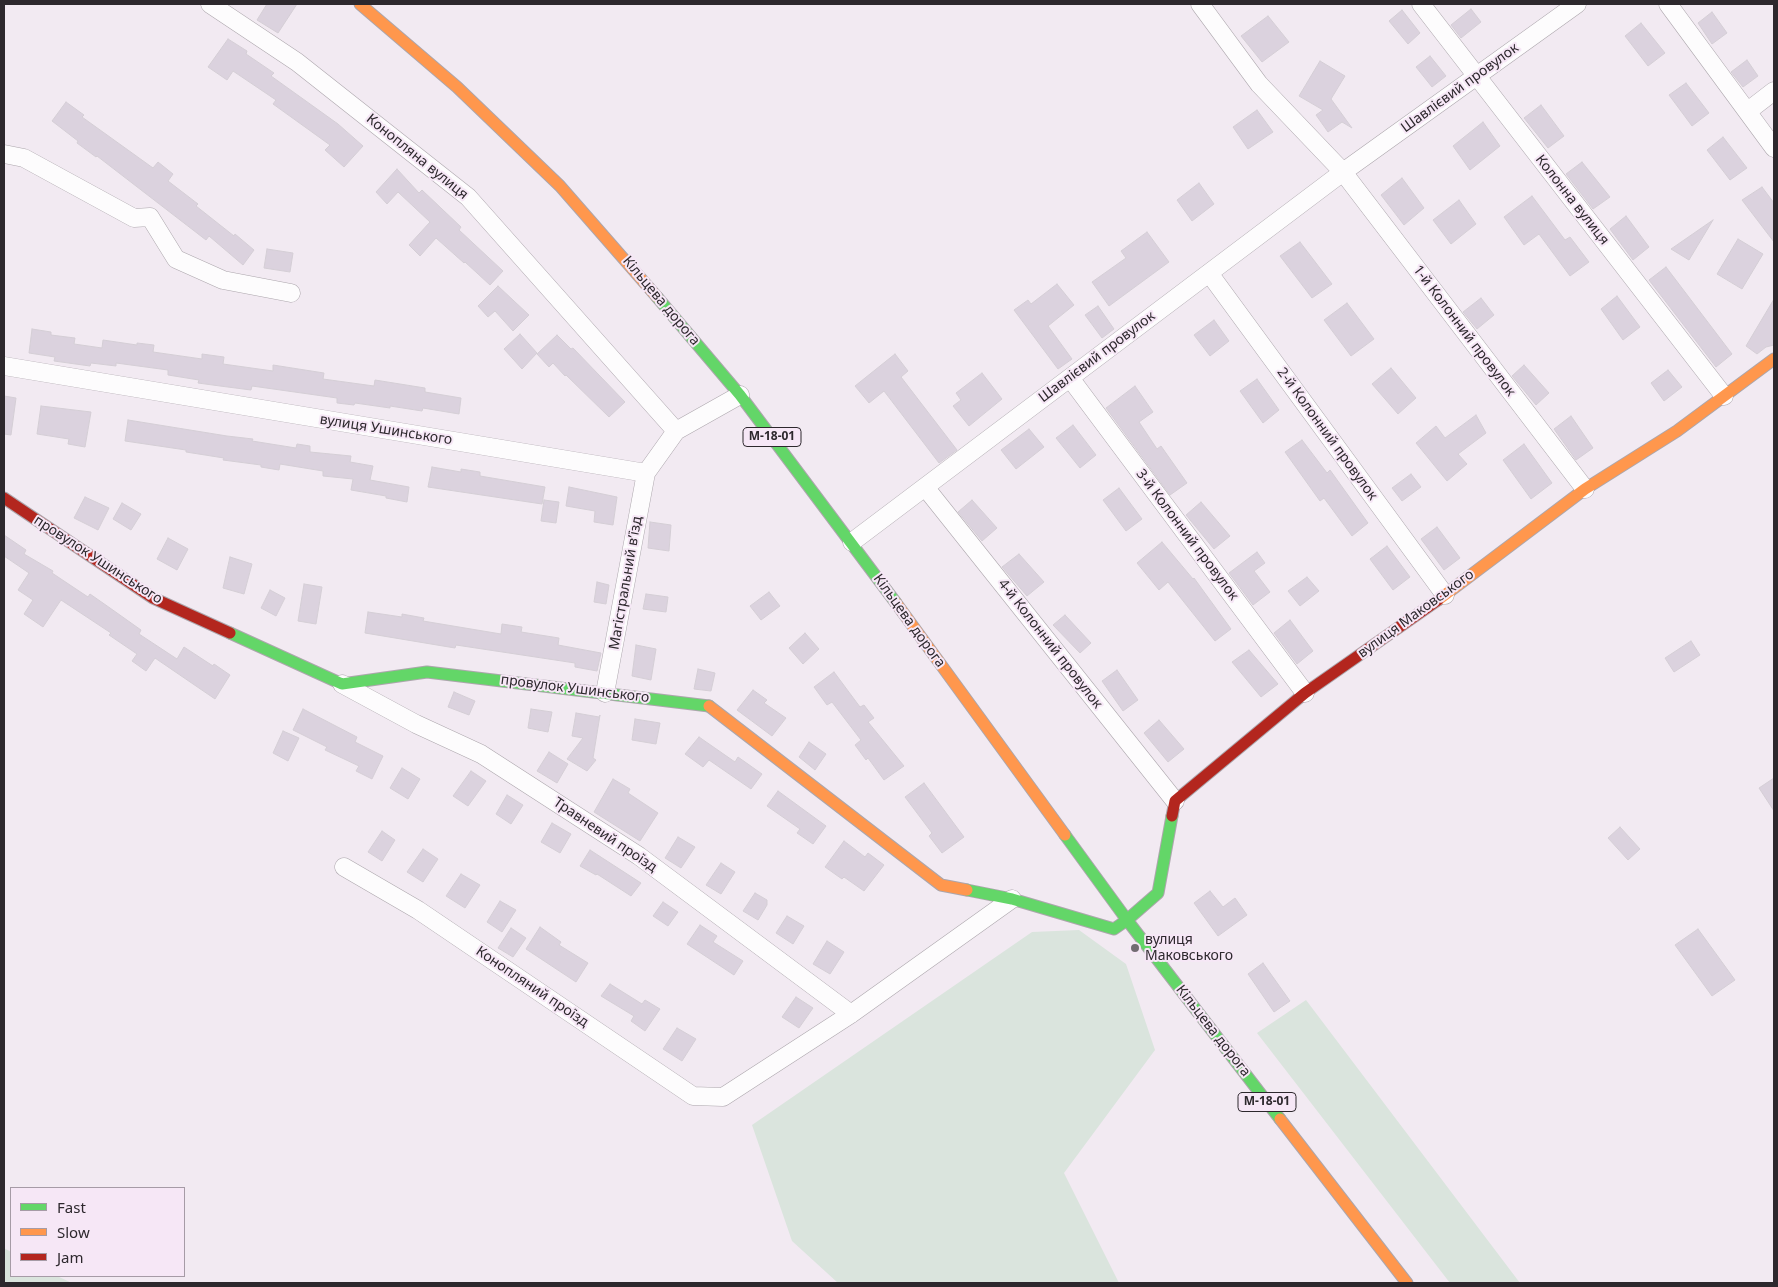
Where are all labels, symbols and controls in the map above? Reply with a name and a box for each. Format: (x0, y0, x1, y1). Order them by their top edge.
street label: Шавлієвий провулок (1398, 40, 1522, 136)
street label: Конопляна вулиця (363, 111, 471, 203)
street label: Колонна вулиця (1532, 152, 1612, 248)
street label: Кільцева дорога (619, 253, 703, 349)
street label: 1-й Колонний провулок (1409, 262, 1519, 400)
street label: Шавлієвий провулок (1036, 308, 1158, 406)
street label: 2-й Колонний провулок (1273, 364, 1381, 504)
street label: вулиця Ушинського (319, 411, 453, 449)
road number: М-18-01 (743, 428, 801, 447)
street label: 3-й Колонний провулок (1132, 466, 1242, 604)
street label: провулок Ушинського (31, 512, 165, 608)
street label: Магістральний в’їзд (606, 515, 646, 651)
street label: вулиця Маковського (1355, 566, 1477, 662)
street label: Кільцева дорога (869, 571, 949, 671)
street label: 4-й Колонний провулок (994, 576, 1106, 712)
street label: провулок Ушинського (500, 672, 650, 706)
street label: Травневий проїзд (550, 794, 660, 876)
place label: вулиця Маковського (1145, 932, 1233, 964)
marker: вулиця Маковського (1129, 942, 1141, 954)
street label: Конопляний проїзд (472, 943, 592, 1031)
street label: Кільцева дорога (1172, 982, 1254, 1080)
road number: М-18-01 (1238, 1092, 1296, 1112)
legend (10, 1187, 185, 1277)
text: Fast (57, 1197, 86, 1217)
text: Slow (57, 1222, 90, 1242)
text: Jam (57, 1247, 84, 1267)

